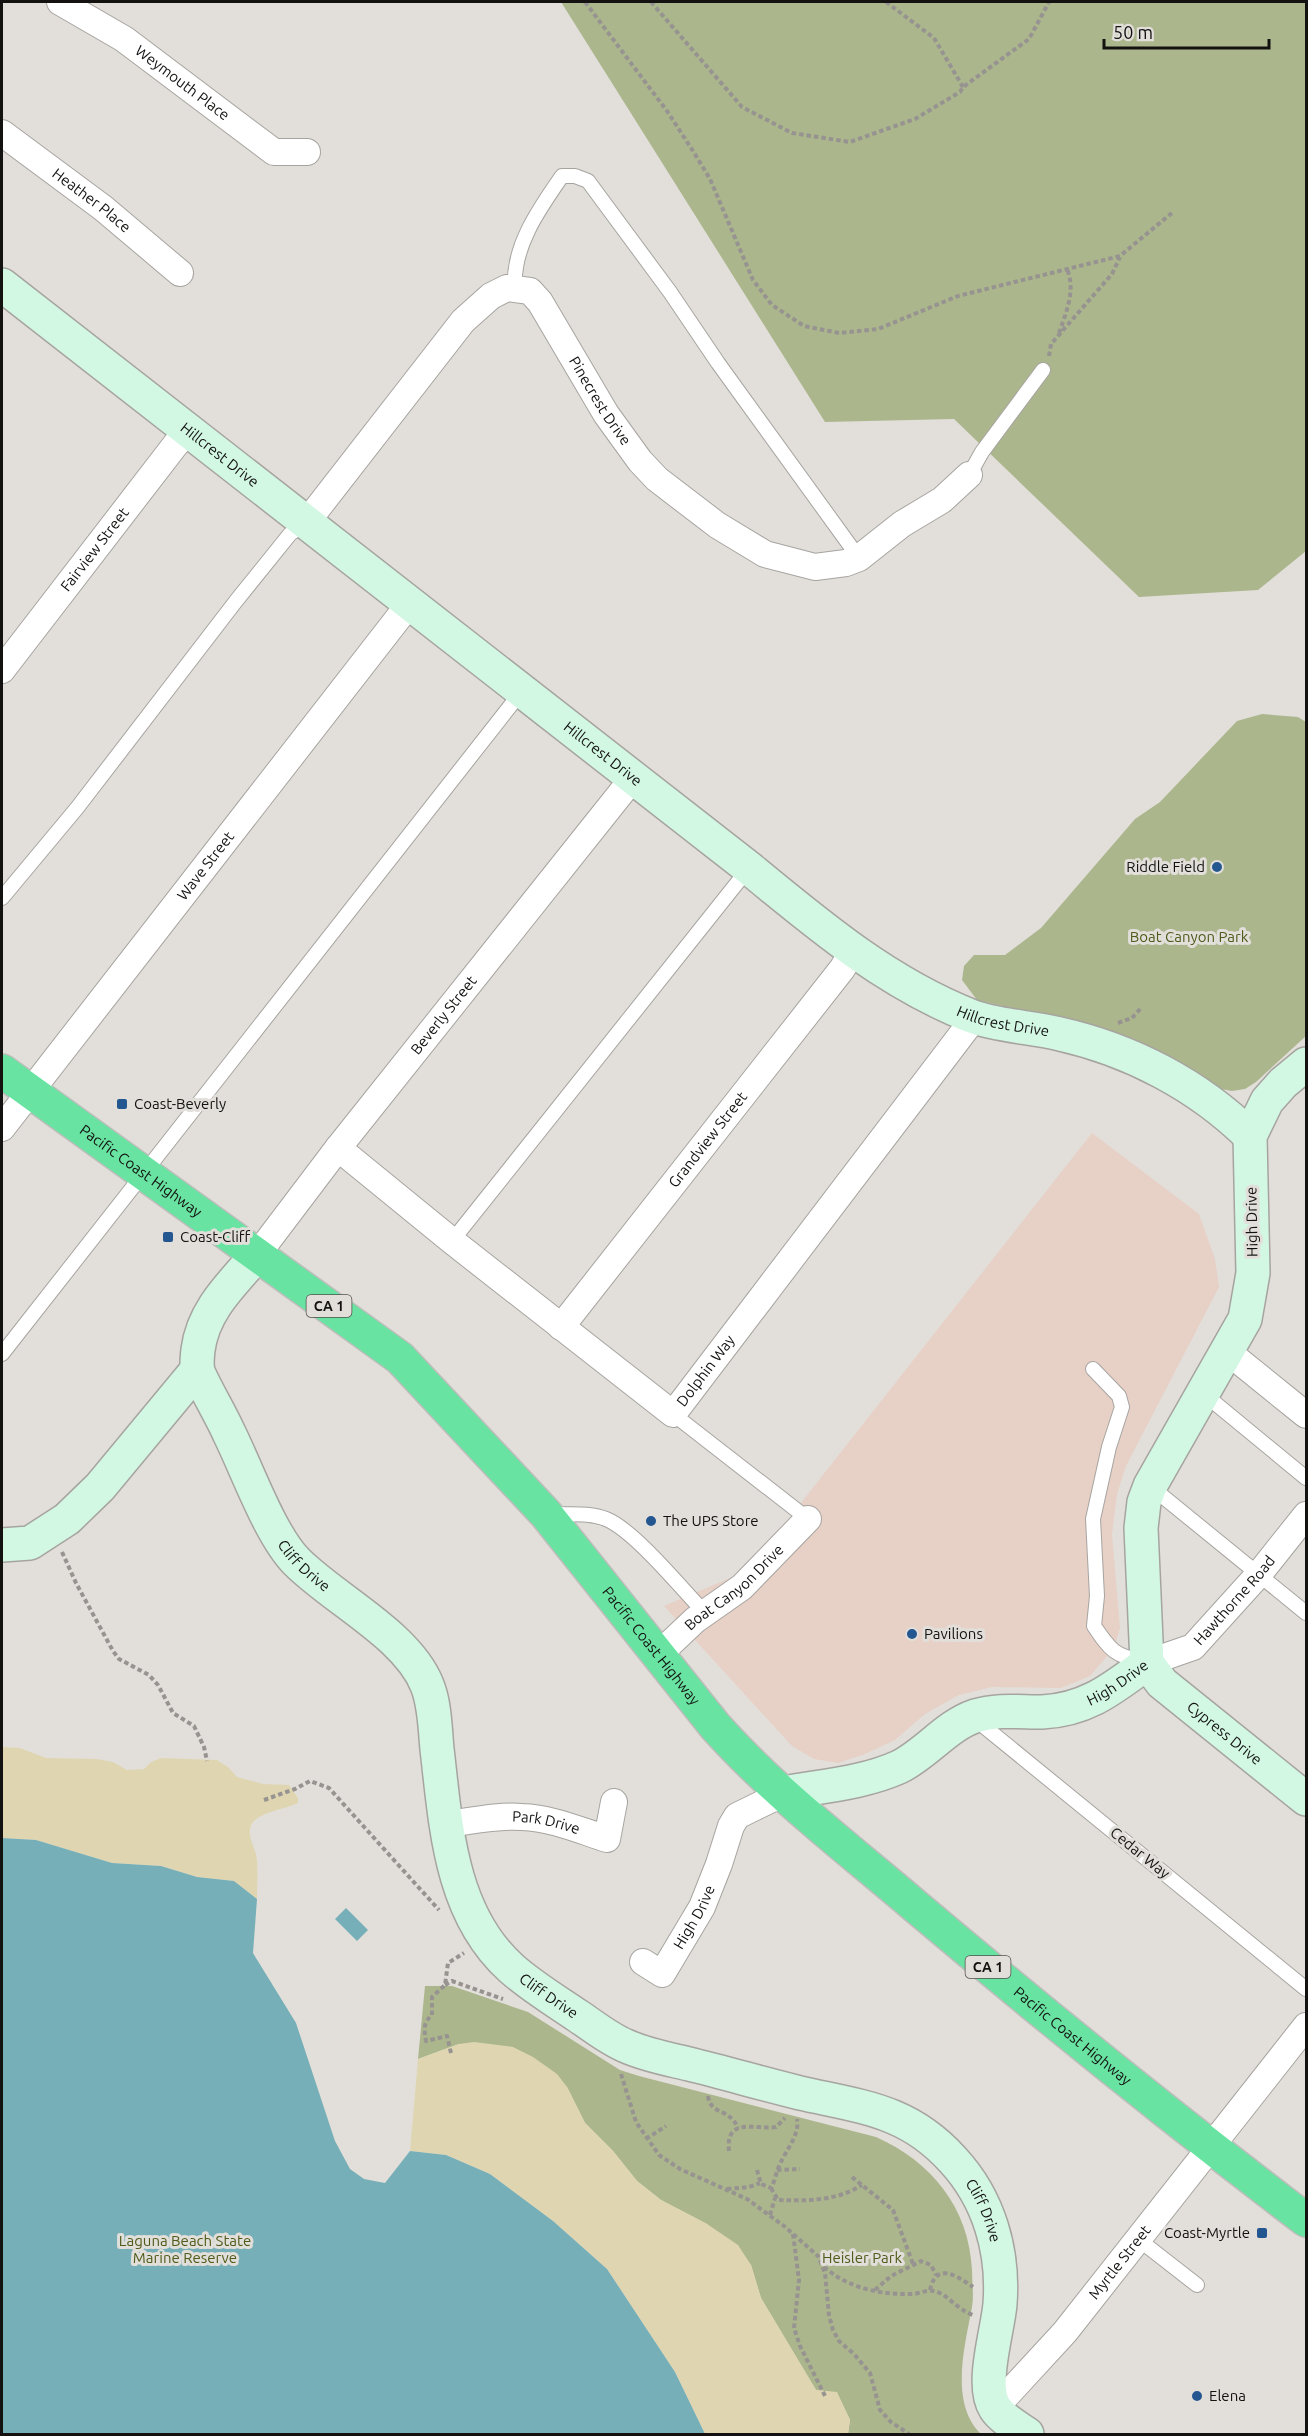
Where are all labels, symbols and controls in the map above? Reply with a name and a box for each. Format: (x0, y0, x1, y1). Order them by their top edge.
scale bar (1104, 12, 1269, 50)
text: 50 m (1113, 22, 1153, 42)
street label: Weymouth Place (132, 42, 233, 123)
street label: Heather Place (49, 164, 134, 236)
street label: Pinecrest Drive (566, 353, 635, 448)
street label: Hillcrest Drive (177, 419, 262, 490)
street label: Fairview Street (57, 504, 132, 594)
street label: Hillcrest Drive (561, 718, 645, 789)
street label: Wave Street (173, 828, 237, 903)
place label: Riddle Field (1126, 858, 1205, 875)
marker: Riddle Field (1210, 860, 1224, 874)
park label: Boat Canyon Park (1130, 928, 1249, 945)
street label: Beverly Street (407, 972, 480, 1058)
street label: Hillcrest Drive (954, 1002, 1051, 1039)
street label: Grandview Street (665, 1088, 750, 1191)
place label: Coast-Beverly (134, 1095, 226, 1112)
marker: Coast-Beverly (115, 1097, 129, 1111)
street label: Pacific Coast Highway (77, 1121, 205, 1220)
street label: High Drive (1242, 1187, 1261, 1257)
place label: Coast-Cliff (180, 1228, 251, 1245)
marker: Coast-Cliff (161, 1230, 175, 1244)
road number: CA 1 (306, 1295, 352, 1317)
street label: Dolphin Way (673, 1332, 738, 1409)
place label: The UPS Store (663, 1512, 759, 1529)
marker: The UPS Store (644, 1514, 658, 1528)
street label: Cliff Drive (274, 1536, 334, 1595)
street label: Boat Canyon Drive (681, 1541, 787, 1633)
street label: Hawthorne Road (1190, 1552, 1278, 1648)
street label: Pacific Coast Highway (599, 1583, 704, 1708)
place label: Pavilions (924, 1625, 983, 1642)
marker: Pavilions (905, 1627, 919, 1641)
street label: High Drive (1084, 1656, 1151, 1709)
street label: Cypress Drive (1184, 1698, 1265, 1768)
street label: Park Drive (512, 1808, 582, 1837)
street label: Cedar Way (1107, 1823, 1173, 1882)
street label: High Drive (670, 1883, 718, 1952)
road number: CA 1 (966, 1956, 1010, 1978)
street label: Cliff Drive (516, 1969, 581, 2022)
street label: Pacific Coast Highway (1011, 1983, 1135, 2088)
street label: Cliff Drive (963, 2176, 1004, 2244)
street label: Myrtle Street (1085, 2222, 1154, 2302)
place label: Coast-Myrtle (1164, 2224, 1250, 2241)
marker: Coast-Myrtle (1255, 2226, 1269, 2240)
park label: Laguna Beach State Marine Reserve (119, 2232, 251, 2266)
park label: Heisler Park (822, 2249, 902, 2266)
place label: Elena (1209, 2387, 1246, 2404)
marker: Elena (1190, 2389, 1204, 2403)

